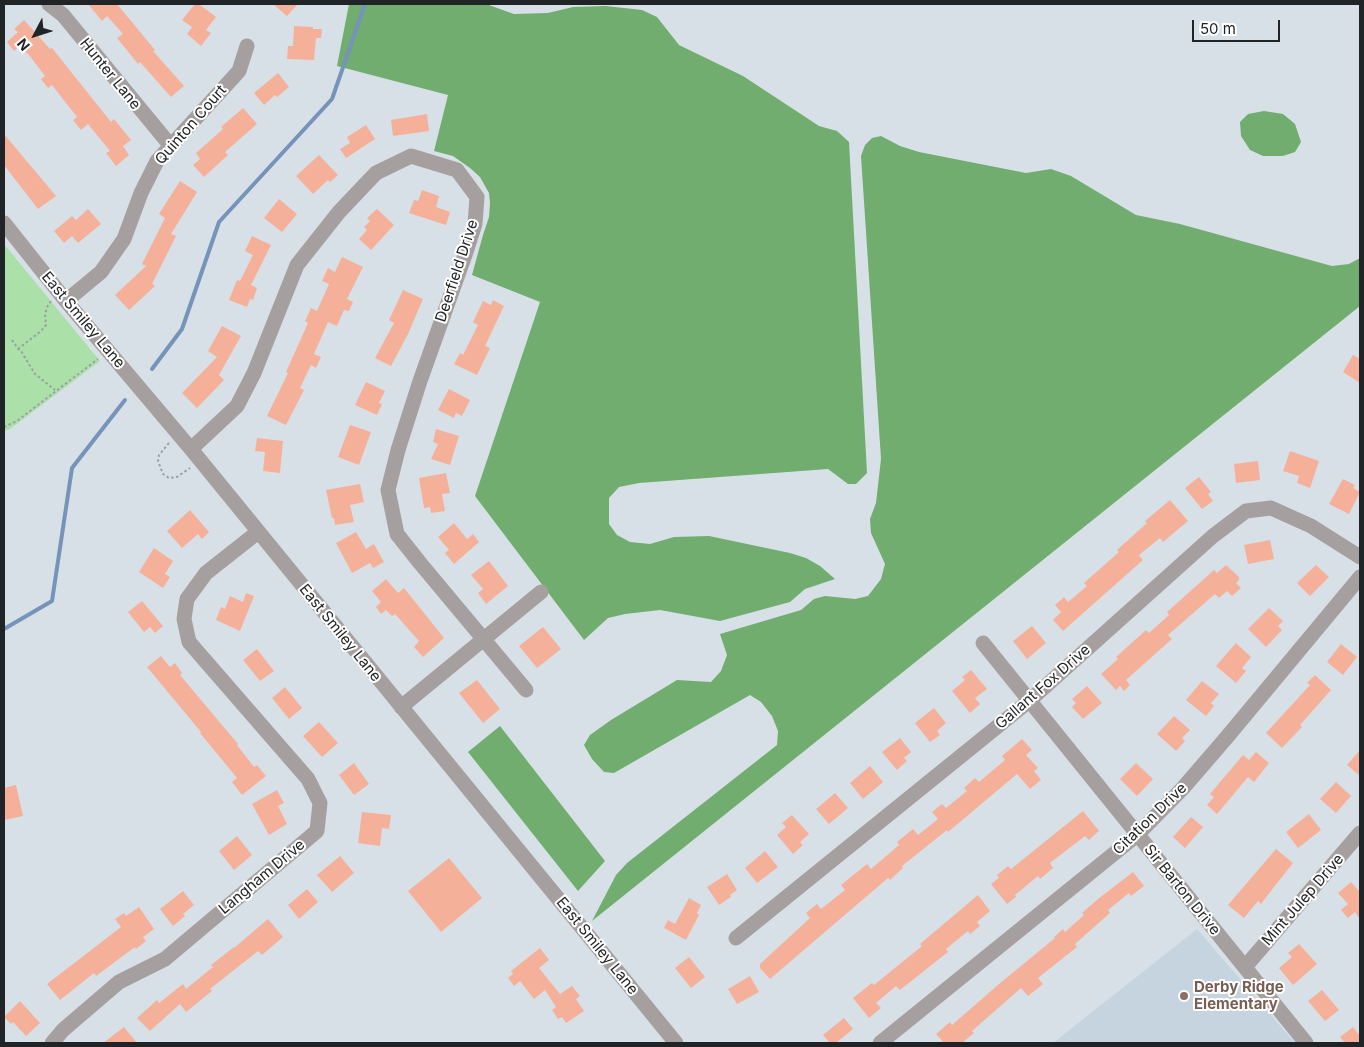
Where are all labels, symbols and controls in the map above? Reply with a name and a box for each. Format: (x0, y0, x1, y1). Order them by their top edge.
north arrow (10, 10, 60, 60)
scale bar (1194, 10, 1282, 42)
text: 50 m (1200, 19, 1236, 38)
text: N (13, 35, 33, 55)
street label: Hunter Lane (76, 35, 144, 113)
street label: Quinton Court (152, 82, 230, 168)
street label: Deerfield Drive (432, 218, 482, 324)
street label: East Smiley Lane (37, 268, 129, 372)
street label: East Smiley Lane (295, 581, 385, 685)
street label: Gallant Fox Drive (992, 641, 1094, 733)
street label: Citation Drive (1109, 779, 1191, 859)
street label: Langham Drive (215, 836, 309, 918)
street label: Sir Barton Drive (1140, 841, 1224, 939)
street label: Mint Julep Drive (1258, 850, 1348, 950)
street label: East Smiley Lane (552, 894, 642, 998)
place label: Derby Ridge Elementary (1194, 978, 1284, 1013)
marker: Derby Ridge Elementary (1178, 990, 1190, 1002)

